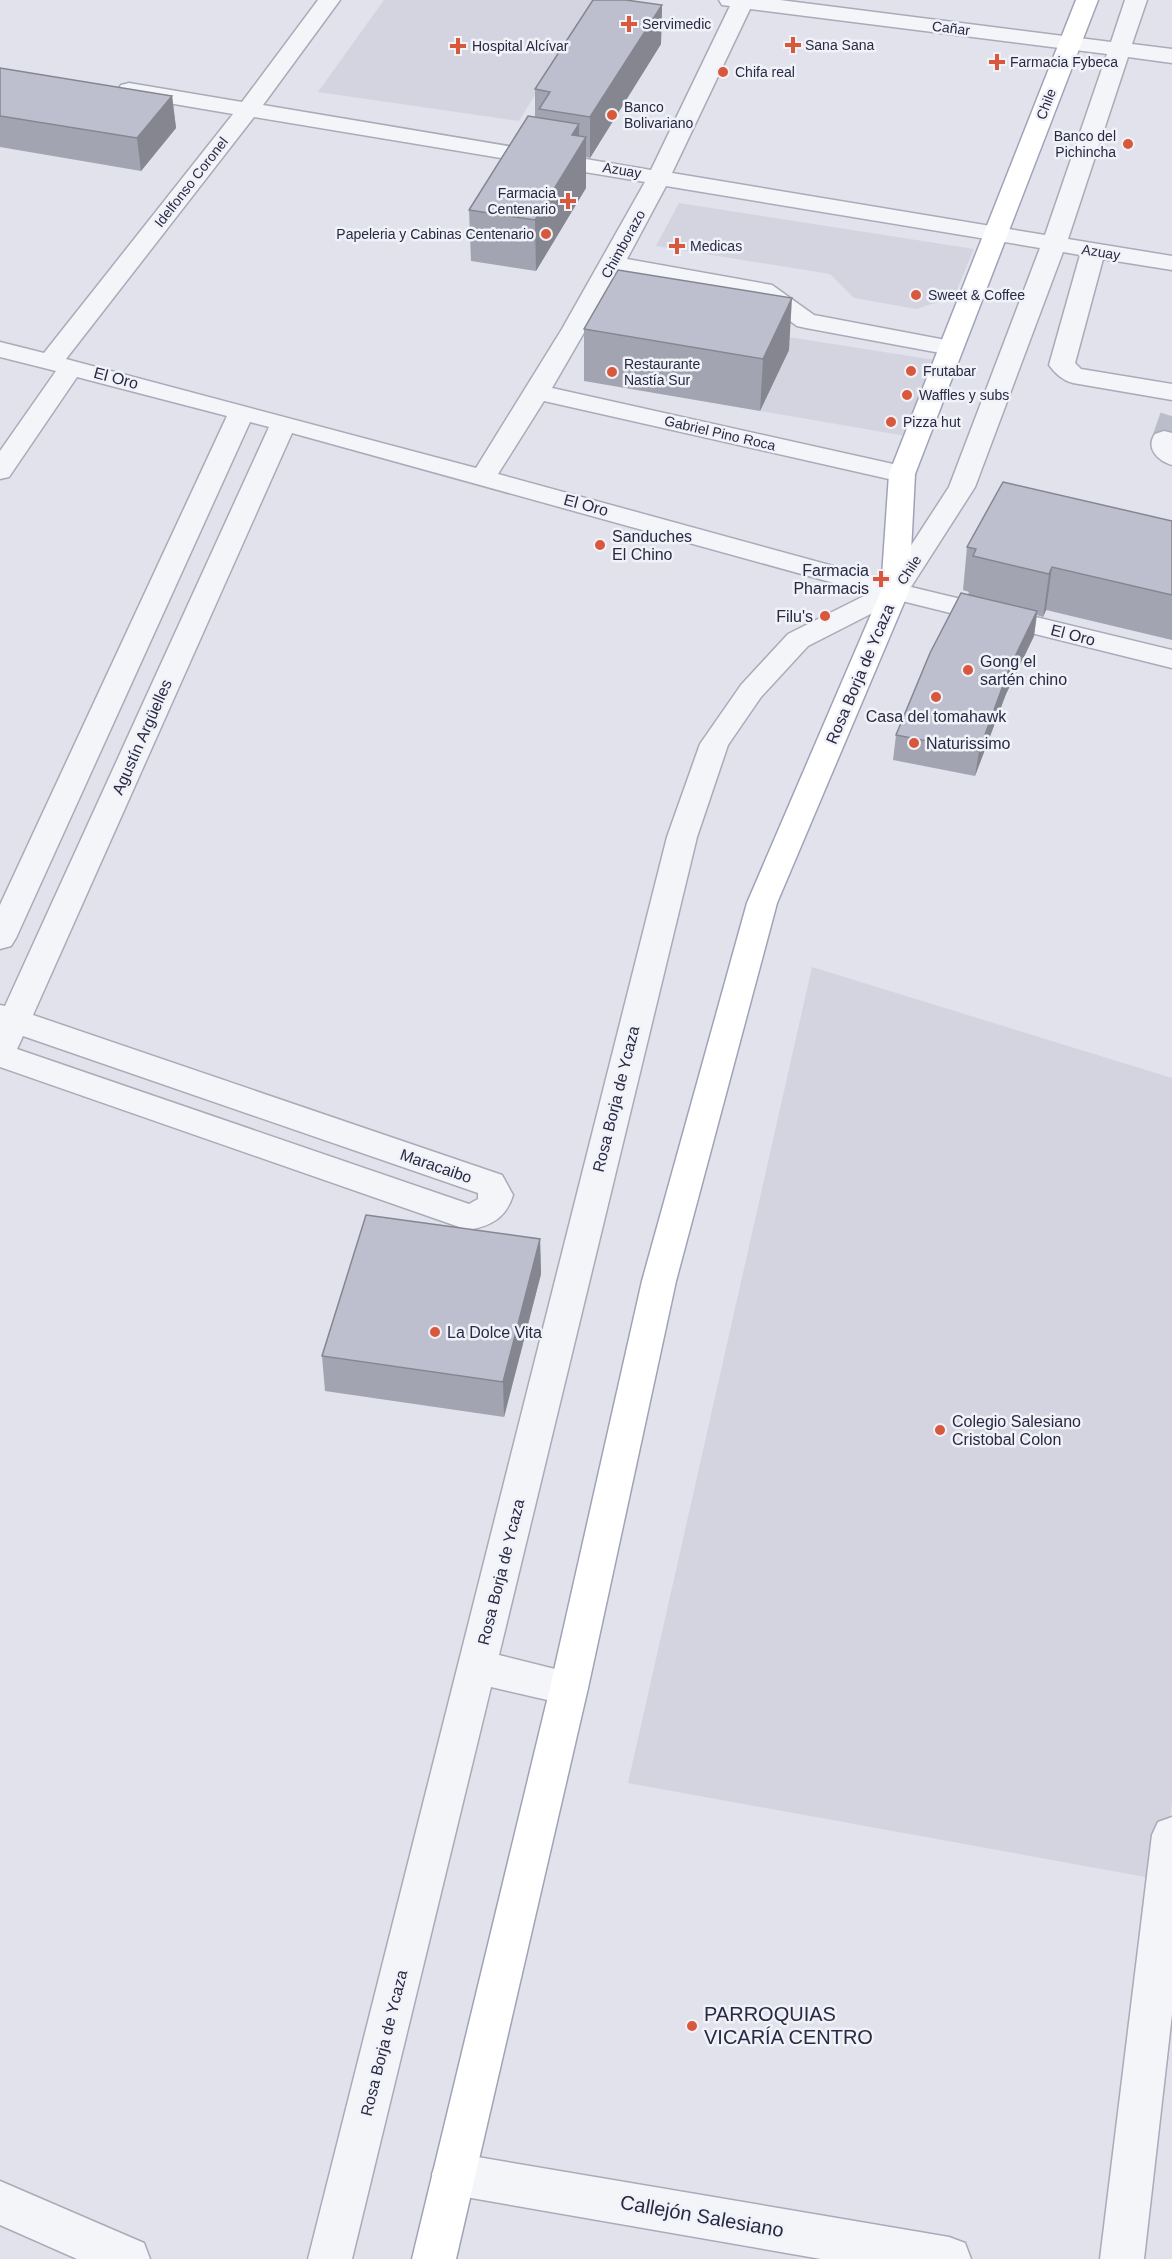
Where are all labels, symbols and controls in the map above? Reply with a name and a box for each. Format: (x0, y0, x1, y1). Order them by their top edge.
marker: Servimedic (620, 15, 638, 33)
place label: Servimedic (642, 16, 711, 32)
street label: Cañar (931, 18, 971, 38)
marker: Hospital Alcívar (449, 37, 467, 55)
place label: Sana Sana (805, 37, 874, 53)
place label: Hospital Alcívar (472, 38, 569, 54)
marker: Sana Sana (786, 38, 800, 52)
marker: Farmacia Fybeca (988, 53, 1006, 71)
place label: Farmacia Fybeca (1010, 54, 1118, 70)
place label: Chifa real (735, 64, 795, 80)
marker: Chifa real (716, 65, 730, 79)
street label: Chile (1033, 86, 1059, 122)
place label: Banco Bolivariano (624, 99, 693, 131)
marker: Banco Bolivariano (605, 108, 619, 122)
place label: Banco del Pichincha (1054, 128, 1116, 160)
street label: Idelfonso Coronel (151, 134, 231, 230)
marker: Banco del Pichincha (1121, 137, 1135, 151)
street label: Azuay (602, 159, 642, 181)
place label: Farmacia Centenario (488, 185, 556, 217)
marker: Farmacia Centenario (561, 194, 575, 208)
street label: Chimborazo (598, 207, 648, 281)
place label: Papeleria y Cabinas Centenario (336, 226, 534, 242)
marker: Papeleria y Cabinas Centenario (539, 227, 553, 241)
marker: Medicas (668, 237, 686, 255)
place label: Medicas (690, 238, 742, 254)
street label: Azuay (1081, 241, 1121, 263)
place label: Sweet & Coffee (928, 287, 1025, 303)
marker: Sweet & Coffee (909, 288, 923, 302)
place label: Restaurante Nastía Sur (624, 356, 700, 388)
place label: Frutabar (923, 363, 976, 379)
street label: El Oro (92, 364, 140, 392)
marker: Frutabar (904, 364, 918, 378)
marker: Restaurante Nastía Sur (605, 365, 619, 379)
place label: Waffles y subs (919, 387, 1009, 403)
marker: Waffles y subs (900, 388, 914, 402)
street label: Gabriel Pino Roca (663, 412, 777, 454)
place label: Pizza hut (903, 414, 961, 430)
marker: Pizza hut (884, 415, 898, 429)
street label: El Oro (562, 491, 610, 519)
place label: Sanduches El Chino (612, 528, 692, 563)
marker: Sanduches El Chino (593, 538, 607, 552)
street label: Chile (894, 552, 925, 588)
place label: Farmacia Pharmacis (793, 562, 869, 597)
marker: Farmacia Pharmacis (874, 572, 888, 586)
street label: Rosa Borja de Ycaza (823, 602, 897, 746)
place label: Filu's (776, 608, 813, 625)
marker: Filu's (818, 609, 832, 623)
street label: El Oro (1049, 621, 1097, 649)
place label: Gong el sartén chino (980, 653, 1067, 688)
marker: Gong el sartén chino (961, 663, 975, 677)
street label: Agustín Argüelles (109, 677, 175, 797)
marker: Casa del tomahawk (929, 690, 943, 704)
place label: Casa del tomahawk (866, 708, 1007, 725)
place label: Naturissimo (926, 735, 1011, 752)
marker: Naturissimo (907, 736, 921, 750)
street label: Rosa Borja de Ycaza (590, 1024, 642, 1174)
street label: Maracaibo (398, 1146, 474, 1186)
place label: La Dolce Vita (447, 1324, 542, 1341)
marker: La Dolce Vita (428, 1325, 442, 1339)
place label: Colegio Salesiano Cristobal Colon (952, 1413, 1081, 1448)
marker: Colegio Salesiano Cristobal Colon (933, 1423, 947, 1437)
street label: Rosa Borja de Ycaza (475, 1497, 527, 1647)
street label: Rosa Borja de Ycaza (358, 1968, 410, 2118)
place label: PARROQUIAS VICARÍA CENTRO (704, 2003, 873, 2048)
marker: PARROQUIAS VICARÍA CENTRO (685, 2019, 699, 2033)
street label: Callejón Salesiano (619, 2191, 785, 2241)

